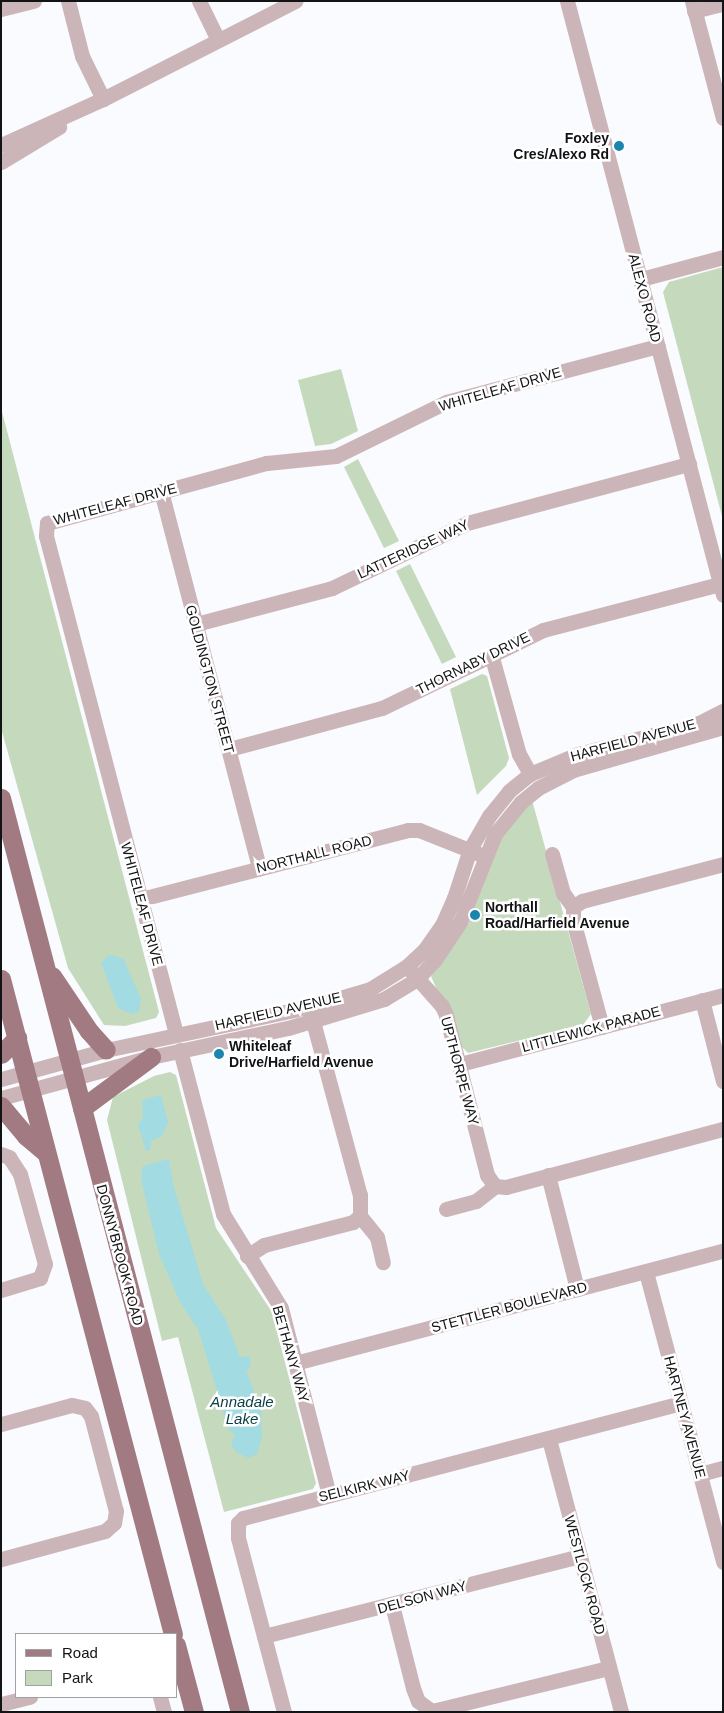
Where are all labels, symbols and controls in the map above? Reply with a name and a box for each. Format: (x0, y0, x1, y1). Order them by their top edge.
place label: Foxley Cres/Alexo Rd (513, 130, 609, 162)
marker: Foxley Cres/Alexo Rd (613, 140, 625, 152)
street label: ALEXO ROAD (625, 252, 665, 344)
street label: WHITELEAF DRIVE (437, 363, 563, 415)
street label: WHITELEAF DRIVE (52, 479, 178, 529)
street label: LATTERIDGE WAY (355, 516, 471, 582)
street label: GOLDINGTON STREET (182, 603, 238, 755)
street label: THORNABY DRIVE (413, 628, 533, 698)
street label: HARFIELD AVENUE (568, 715, 698, 765)
street label: NORTHALL ROAD (254, 831, 374, 877)
street label: WHITELEAF DRIVE (117, 841, 167, 967)
place label: Northall Road/Harfield Avenue (485, 899, 630, 932)
marker: Northall Road/Harfield Avenue (469, 909, 481, 921)
street label: HARFIELD AVENUE (213, 988, 343, 1034)
street label: LITTLEWICK PARADE (520, 1002, 662, 1056)
street label: UPTHORPE WAY (437, 1015, 483, 1127)
place label: Whiteleaf Drive/Harfield Avenue (229, 1038, 374, 1070)
marker: Whiteleaf Drive/Harfield Avenue (213, 1048, 225, 1060)
street label: DONNYBROOK ROAD (93, 1183, 147, 1327)
street label: STETTLER BOULEVARD (429, 1278, 589, 1336)
street label: BETHANY WAY (269, 1303, 313, 1405)
street label: HARTNEY AVENUE (660, 1353, 710, 1481)
water label: Annadale Lake (210, 1392, 274, 1427)
street label: SELKIRK WAY (317, 1467, 411, 1505)
street label: WESTLOCK ROAD (561, 1513, 609, 1637)
street label: DELSON WAY (375, 1577, 469, 1617)
legend (15, 1633, 178, 1698)
text: Road (62, 1644, 98, 1661)
text: Park (62, 1669, 93, 1686)

